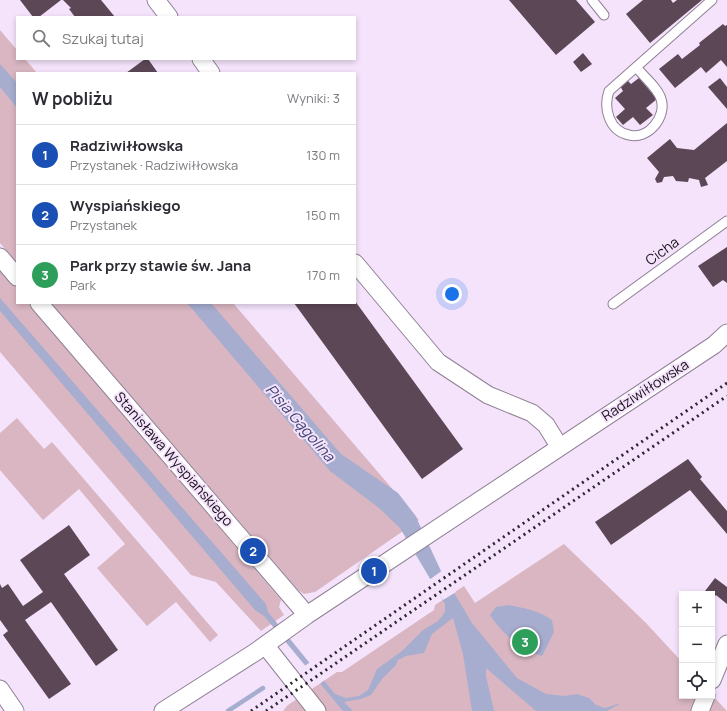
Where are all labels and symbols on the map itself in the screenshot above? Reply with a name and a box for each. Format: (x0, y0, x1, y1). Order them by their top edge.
street label: Cicha (641, 232, 682, 269)
your location (442, 284, 462, 304)
street label: Radziwiłłowska (598, 354, 692, 425)
water label: Pisia Gągolina (261, 379, 340, 466)
street label: Stanisława Wyspiańskiego (111, 387, 238, 530)
pin: 2 (240, 536, 266, 566)
pin: 1 (361, 556, 387, 586)
pin: 3 (512, 627, 538, 657)

